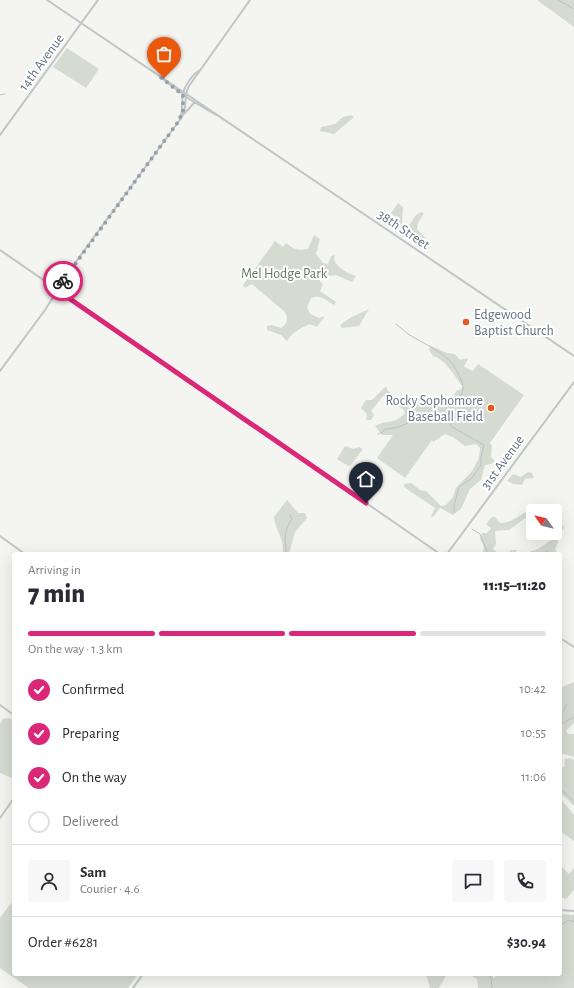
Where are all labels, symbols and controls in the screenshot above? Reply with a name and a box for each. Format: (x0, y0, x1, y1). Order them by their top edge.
street label: 14th Avenue (17, 32, 67, 94)
pin (147, 37, 181, 78)
icon: bag (153, 43, 175, 65)
street label: 38th Street (375, 207, 432, 253)
courier (43, 261, 83, 301)
park label: Mel Hodge Park (241, 267, 328, 281)
icon: bike (52, 270, 74, 292)
place label: Edgewood Baptist Church (474, 308, 554, 338)
marker: Edgewood Baptist Church (461, 317, 471, 327)
place label: Rocky Sophomore Baseball Field (386, 394, 483, 424)
marker: Rocky Sophomore Baseball Field (486, 403, 496, 413)
street label: 31st Avenue (479, 433, 527, 492)
pin (349, 462, 383, 503)
icon: home (355, 468, 377, 490)
north arrow (526, 504, 562, 540)
map controls (526, 504, 562, 540)
text: Arriving in (28, 564, 81, 577)
text: 11:15–11:20 (483, 578, 546, 593)
text: 7 min (28, 581, 85, 607)
text: On the way · 1.3 km (28, 643, 123, 656)
icon: check (28, 679, 50, 701)
text: Confirmed (62, 682, 124, 697)
text: 10:42 (520, 683, 546, 696)
icon: check (28, 723, 50, 745)
text: Preparing (62, 726, 119, 741)
text: 10:55 (521, 727, 546, 740)
icon: check (28, 767, 50, 789)
text: On the way (62, 770, 127, 785)
text: 11:06 (521, 771, 546, 784)
text: Delivered (62, 814, 119, 829)
button: person (28, 860, 70, 902)
button: chat (452, 860, 494, 902)
button: phone (504, 860, 546, 902)
text: Sam (80, 865, 106, 880)
text: Courier · 4.6 (80, 883, 140, 896)
text: Order #6281 (28, 935, 98, 950)
text: $30.94 (507, 935, 546, 950)

